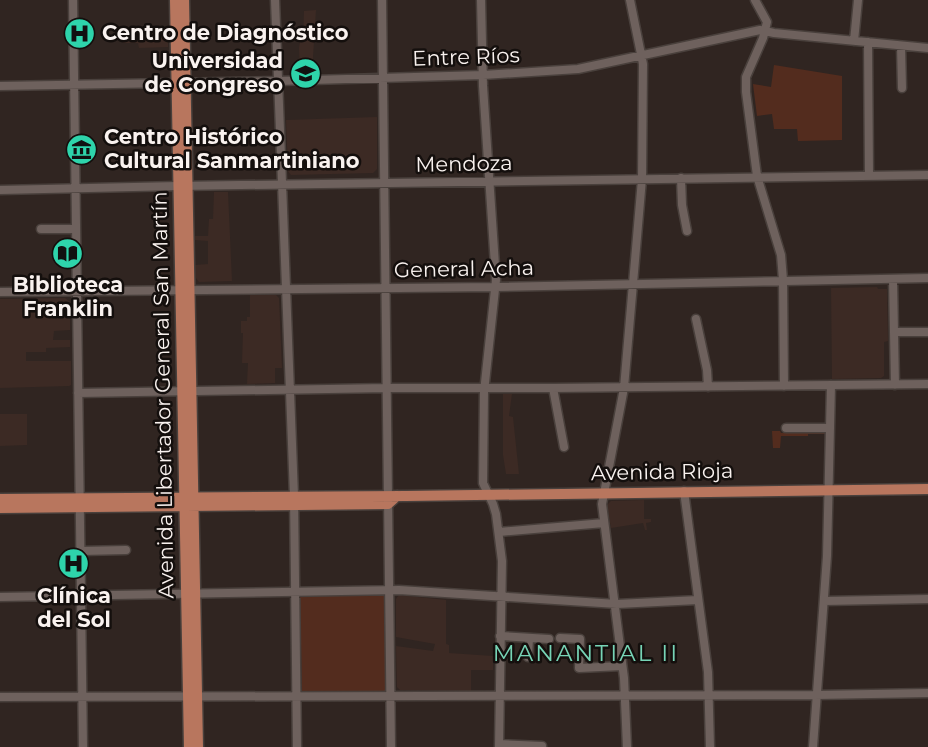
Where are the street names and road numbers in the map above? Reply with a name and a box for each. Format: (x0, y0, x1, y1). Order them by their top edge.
street label: Entre Ríos (412, 42, 520, 71)
street label: Mendoza (415, 150, 513, 177)
street label: Avenida Libertador General San Martín (146, 191, 179, 599)
street label: General Acha (394, 255, 534, 282)
street label: Avenida Rioja (591, 458, 733, 485)

